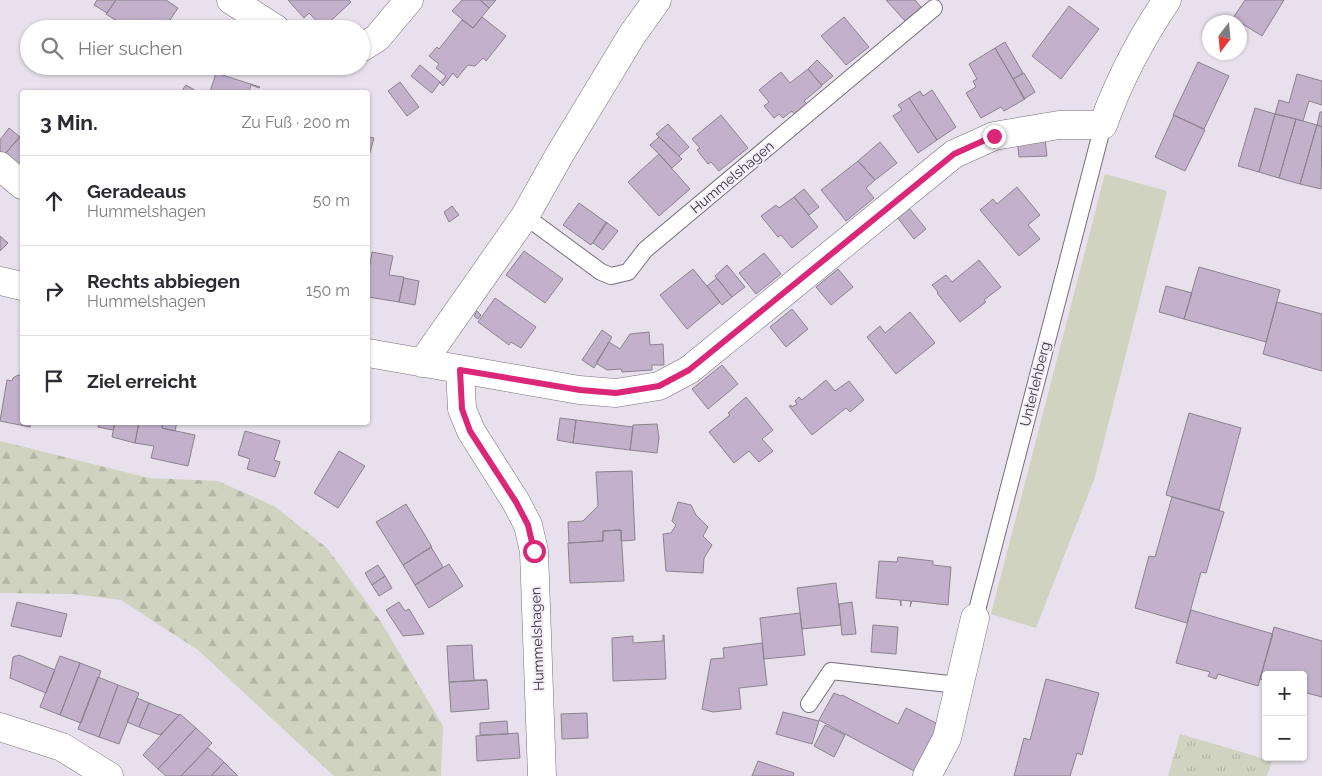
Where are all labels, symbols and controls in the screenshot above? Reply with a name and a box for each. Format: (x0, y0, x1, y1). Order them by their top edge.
north arrow (1202, 15, 1247, 60)
search box (20, 20, 370, 75)
icon: search (38, 34, 66, 62)
text: Hier suchen (78, 37, 183, 59)
text: 3 Min. (40, 110, 98, 135)
text: Zu Fuß · 200 m (241, 113, 350, 132)
route end (983, 125, 1006, 148)
street label: Hummelshagen (687, 137, 777, 217)
text: Geradeaus (87, 180, 186, 202)
icon: ahead (40, 187, 68, 215)
text: 50 m (313, 191, 350, 210)
text: Hummelshagen (87, 202, 206, 221)
text: Rechts abbiegen (87, 270, 240, 292)
icon: right (40, 277, 68, 305)
text: 150 m (306, 281, 350, 300)
text: Hummelshagen (87, 292, 206, 311)
street label: Unterlehberg (1017, 340, 1053, 428)
icon: arrive (40, 367, 68, 395)
text: Ziel erreicht (87, 370, 197, 392)
route start (523, 540, 546, 563)
street label: Hummelshagen (527, 587, 547, 691)
map controls (1262, 671, 1307, 761)
button: + (1262, 671, 1307, 716)
button: − (1262, 716, 1307, 761)

